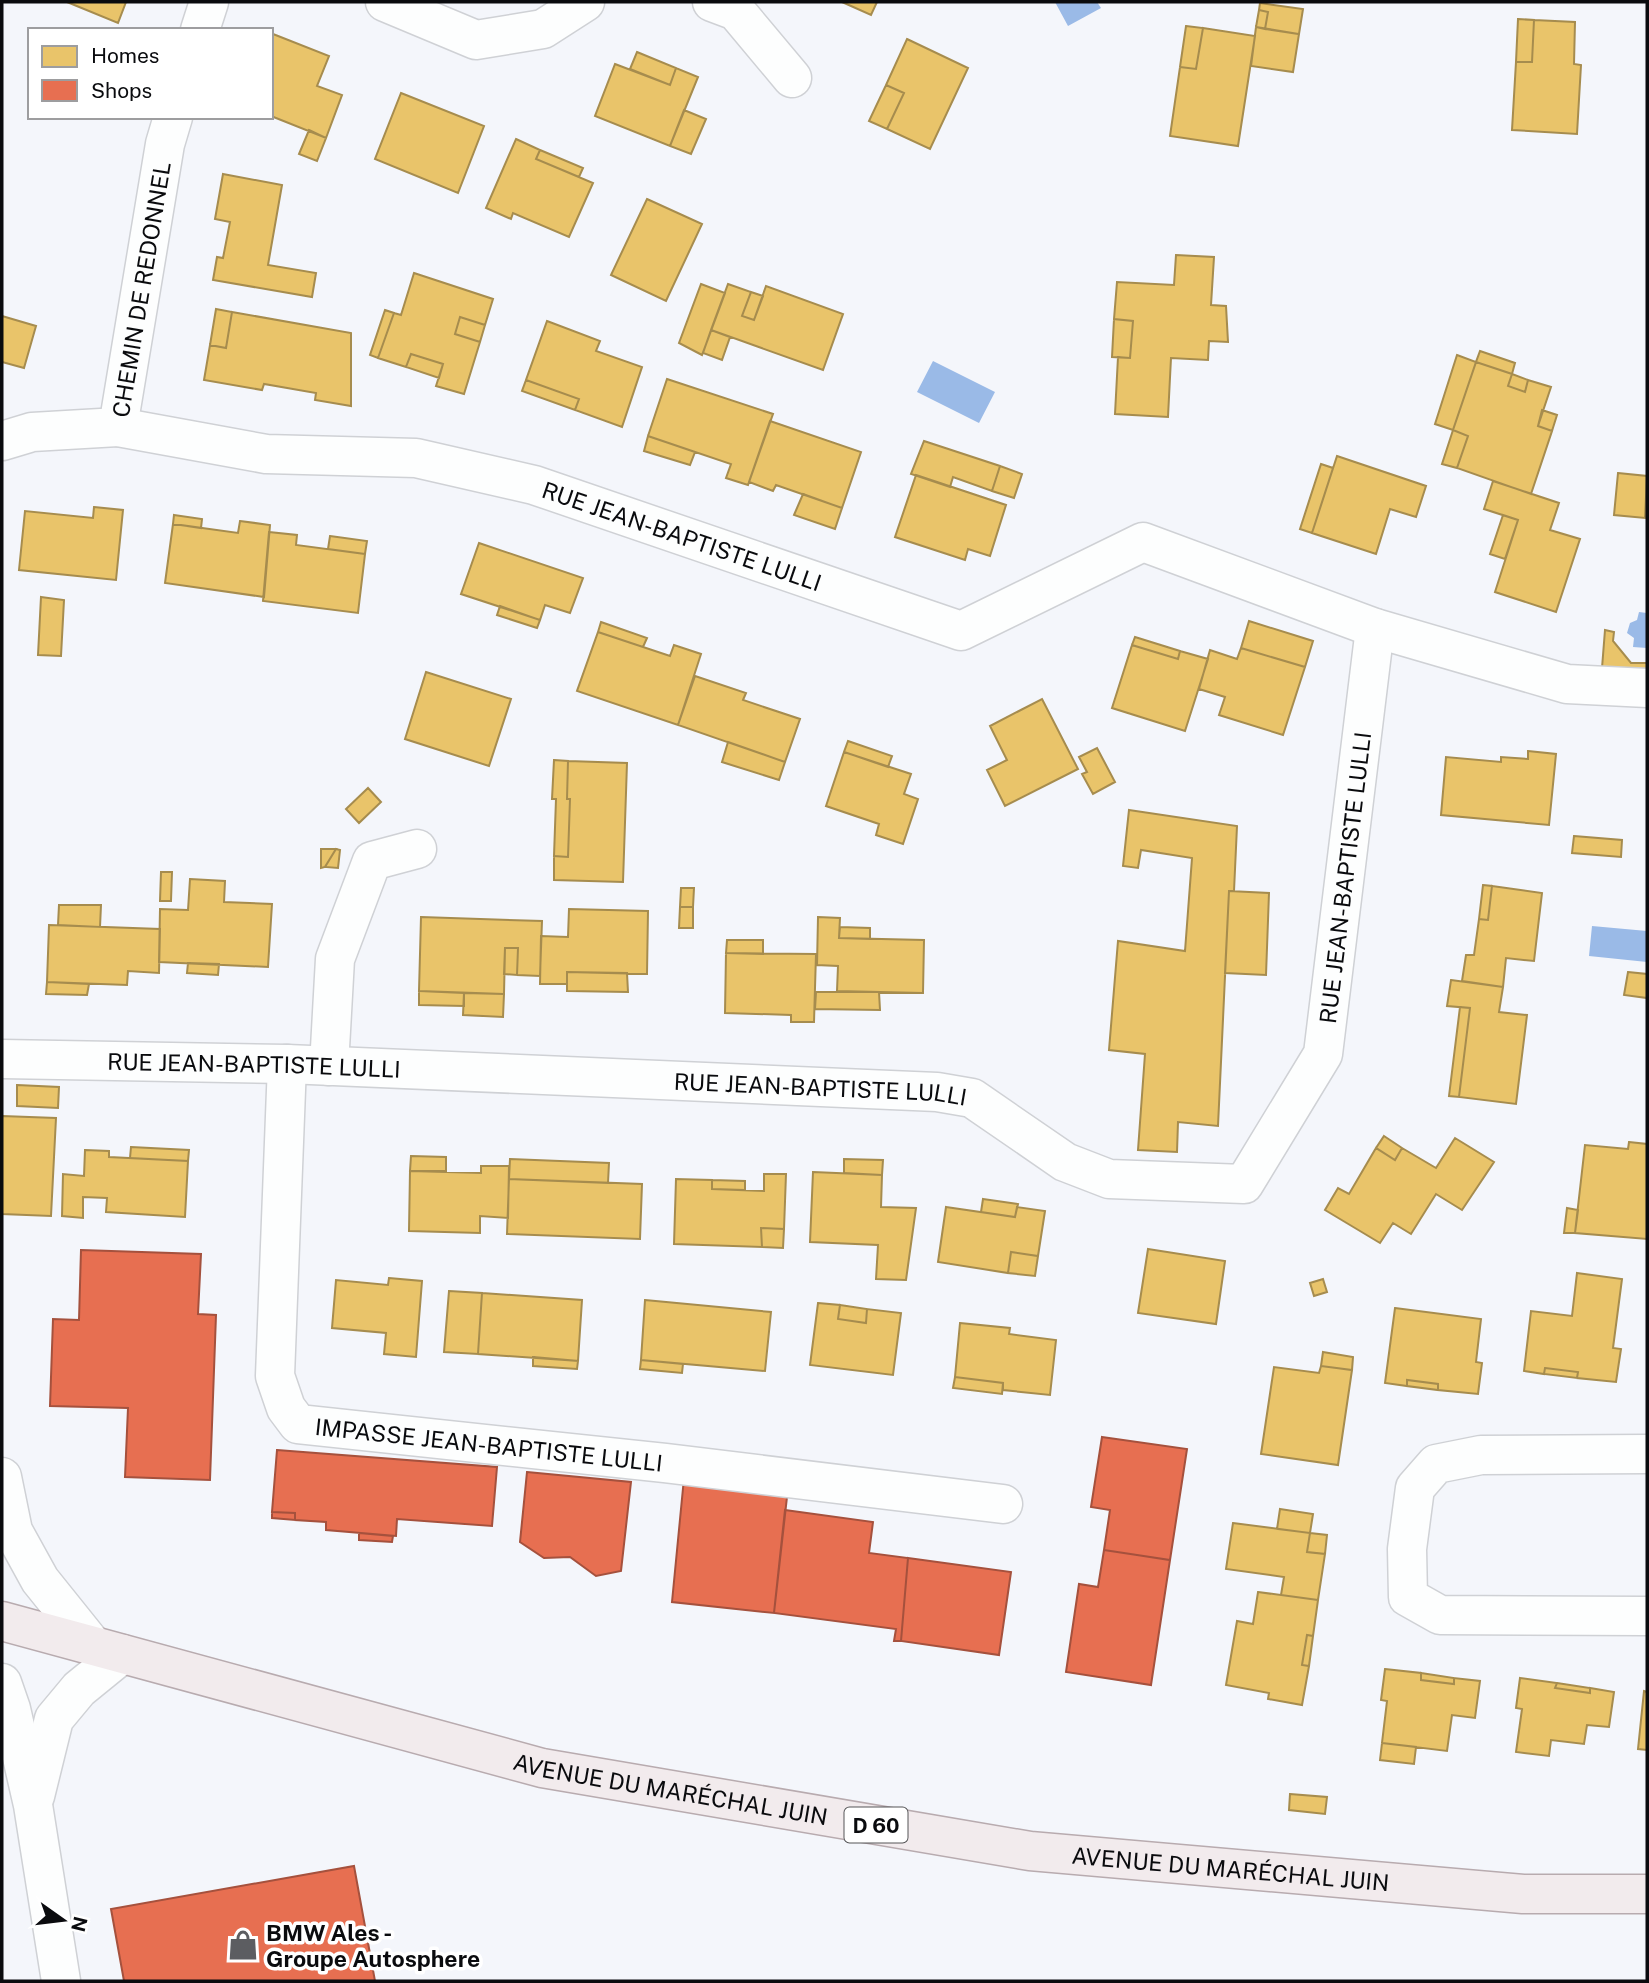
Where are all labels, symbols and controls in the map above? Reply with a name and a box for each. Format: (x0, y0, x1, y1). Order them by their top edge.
legend (28, 28, 273, 119)
text: Homes (91, 43, 159, 68)
text: Shops (91, 78, 152, 103)
street label: CHEMIN DE REDONNEL (106, 159, 175, 419)
street label: RUE JEAN-BAPTISTE LULLI (539, 475, 825, 596)
street label: RUE JEAN-BAPTISTE LULLI (1313, 730, 1376, 1025)
street label: RUE JEAN-BAPTISTE LULLI (107, 1047, 401, 1082)
street label: RUE JEAN-BAPTISTE LULLI (673, 1067, 969, 1110)
street label: IMPASSE JEAN-BAPTISTE LULLI (314, 1412, 664, 1476)
street label: AVENUE DU MARÉCHAL JUIN (510, 1747, 830, 1830)
road number: D 60 (844, 1808, 908, 1842)
street label: AVENUE DU MARÉCHAL JUIN (1071, 1841, 1390, 1896)
north arrow (28, 1885, 98, 1955)
text: N (67, 1914, 92, 1934)
place label: BMW Ales - Groupe Autosphere (266, 1919, 480, 1972)
shop icon: BMW Ales - Groupe Autosphere (226, 1928, 260, 1962)

